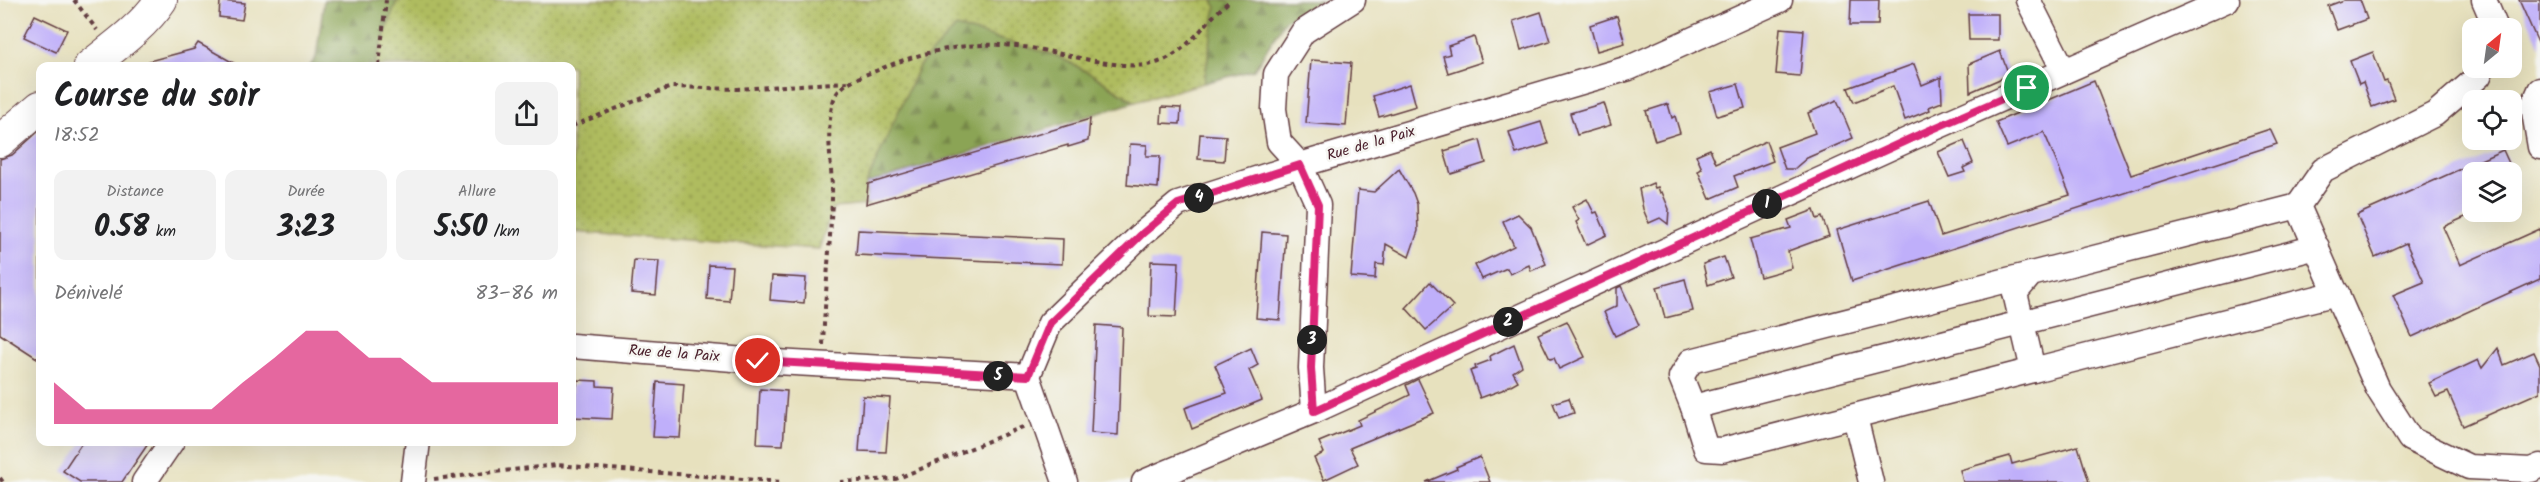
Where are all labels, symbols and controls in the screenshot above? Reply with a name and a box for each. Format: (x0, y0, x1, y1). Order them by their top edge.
north arrow (2462, 18, 2522, 78)
map controls (2462, 18, 2522, 222)
pin (2001, 62, 2052, 113)
text: Course du soir (54, 71, 259, 124)
icon: arrive (2010, 71, 2043, 104)
button: share (495, 82, 558, 145)
button: locate (2462, 90, 2522, 150)
text: 18:52 (54, 120, 100, 152)
street label: Rue de la Paix (1324, 120, 1419, 168)
button: layers (2462, 162, 2522, 222)
text: Distance (106, 179, 164, 204)
text: Durée (287, 179, 325, 204)
text: Allure (458, 179, 496, 204)
pin: 4 (1184, 183, 1214, 213)
text: 4 (1195, 185, 1203, 210)
pin: 1 (1752, 189, 1782, 219)
text: 1 (1765, 191, 1769, 216)
text: 0.58 (94, 204, 149, 252)
text: 3:23 (277, 204, 335, 252)
text: 5:50 (434, 204, 487, 252)
text: km (149, 219, 176, 244)
text: /km (487, 219, 520, 244)
text: Dénivelé (54, 278, 122, 310)
text: 83–86 m (475, 278, 558, 310)
pin: 2 (1493, 307, 1523, 337)
text: 2 (1503, 309, 1513, 334)
pin: 3 (1297, 325, 1327, 355)
text: 3 (1308, 327, 1316, 352)
pin (732, 335, 783, 386)
street label: Rue de la Paix (628, 339, 721, 369)
icon: check (741, 344, 774, 377)
pin: 5 (983, 361, 1013, 391)
text: 5 (994, 363, 1002, 388)

